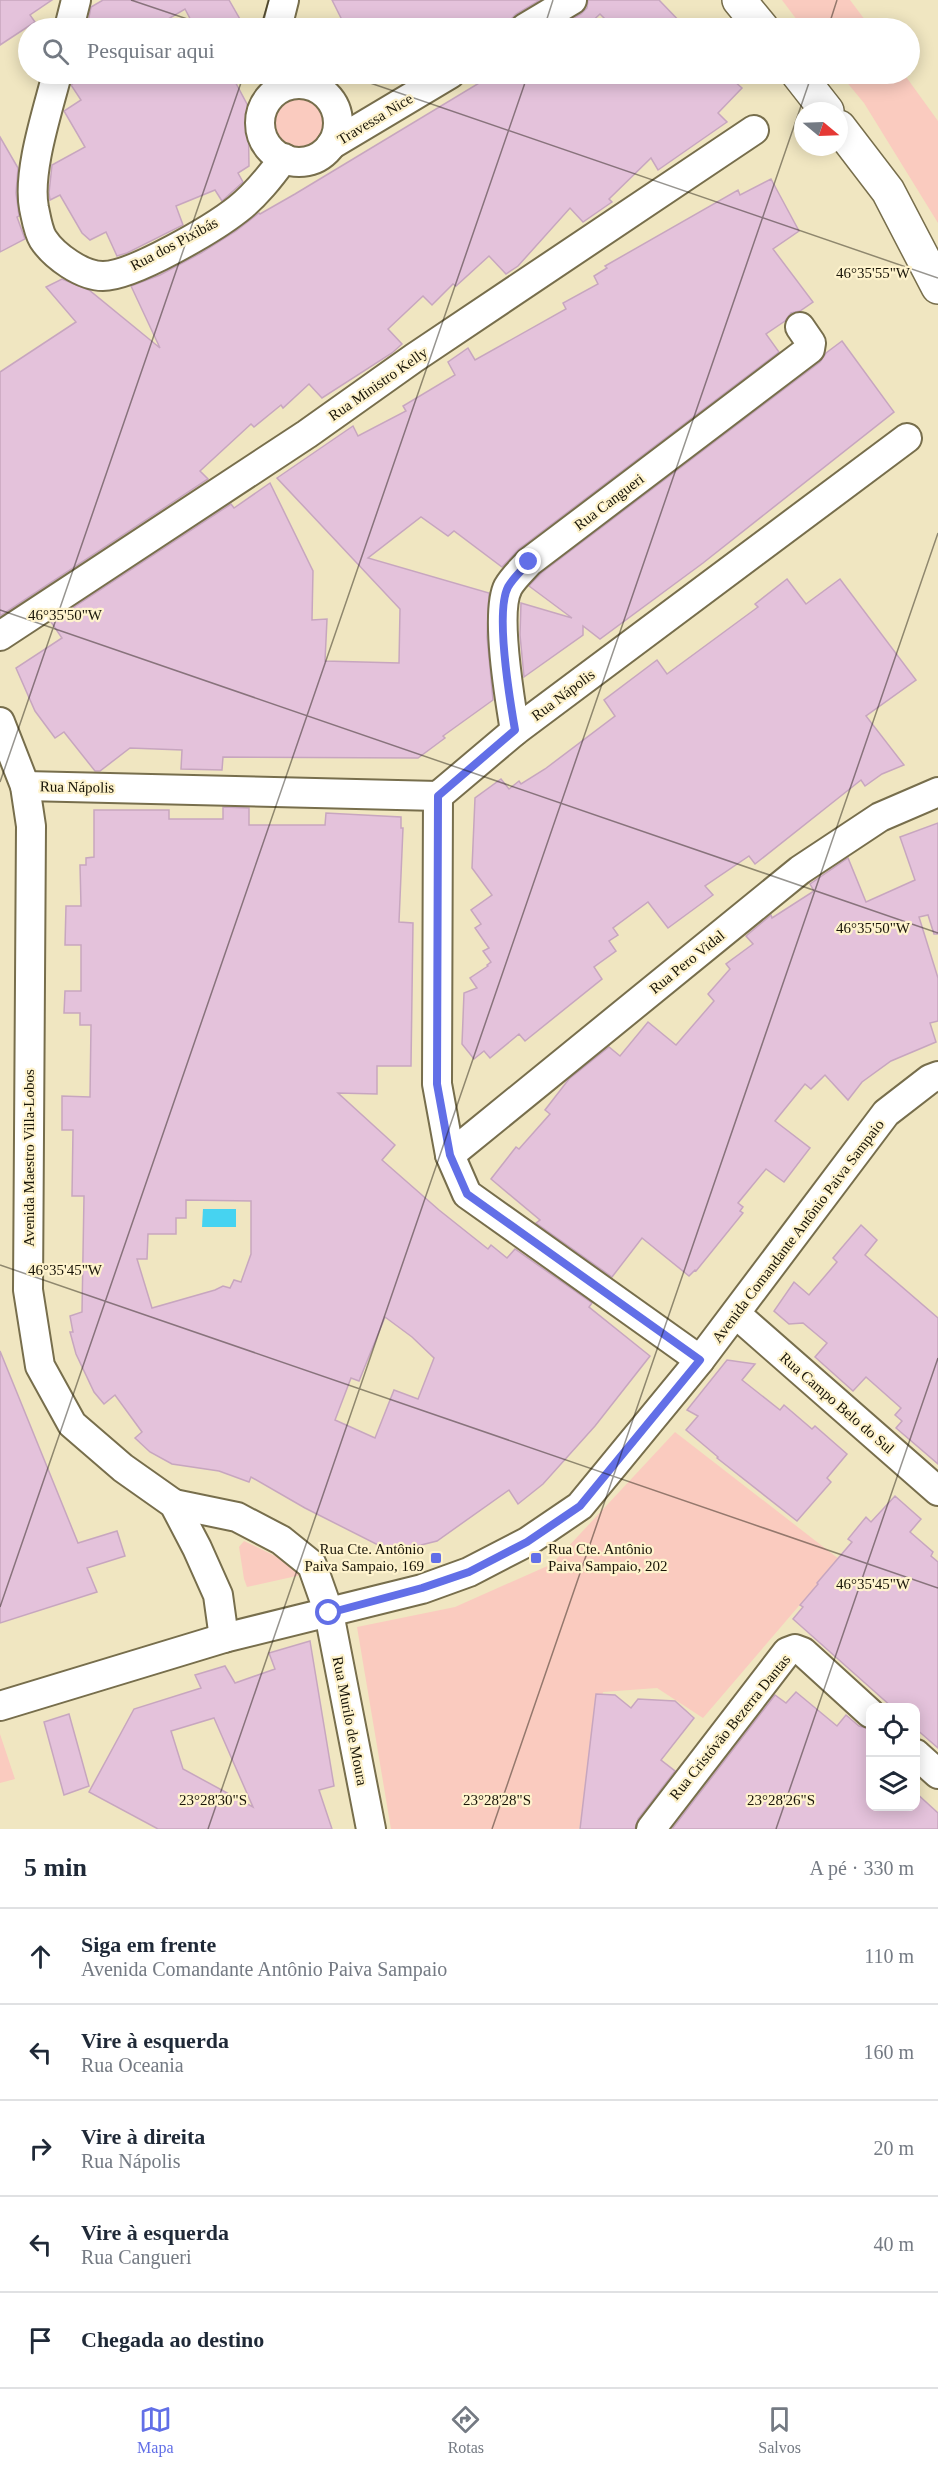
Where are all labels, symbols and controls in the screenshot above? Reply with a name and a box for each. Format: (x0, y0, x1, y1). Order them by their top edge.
search box (18, 18, 920, 84)
icon: search (39, 35, 72, 68)
text: Pesquisar aqui (87, 38, 215, 63)
street label: Travessa Nice (335, 90, 416, 148)
north arrow (794, 102, 848, 156)
street label: Rua dos Pixibás (128, 214, 221, 274)
text: 46°35'55"W (836, 265, 911, 281)
street label: Rua Ministro Kelly (326, 344, 431, 424)
street label: Rua Cangueri (571, 471, 647, 533)
route end (515, 548, 541, 574)
text: 46°35'50"W (28, 607, 103, 623)
street label: Rua Nápolis (528, 666, 598, 724)
street label: Rua Nápolis (40, 778, 115, 796)
text: 46°35'50"W (836, 920, 911, 936)
street label: Rua Pero Vidal (646, 927, 728, 997)
street label: Avenida Maestro Villa-Lobos (21, 1069, 37, 1247)
street label: Avenida Comandante Antônio Paiva Sampaio (709, 1116, 887, 1346)
text: 46°35'45"W (28, 1262, 103, 1278)
street label: Rua Campo Belo do Sul (777, 1349, 897, 1457)
place label: Rua Cte. Antônio Paiva Sampaio, 169 (304, 1541, 424, 1574)
place label: Rua Cte. Antônio Paiva Sampaio, 202 (548, 1541, 668, 1574)
marker: Rua Cte. Antônio Paiva Sampaio, 169 (429, 1551, 443, 1565)
marker: Rua Cte. Antônio Paiva Sampaio, 202 (529, 1551, 543, 1565)
text: 46°35'45"W (836, 1576, 911, 1592)
route start (315, 1599, 341, 1625)
street label: Rua Cristóvão Bezerra Dantas (667, 1651, 794, 1803)
street label: Rua Murilo de Moura (330, 1655, 370, 1787)
map controls (866, 1703, 920, 1811)
button: locate (866, 1703, 920, 1757)
button: layers (866, 1757, 920, 1811)
text: 23°28'30"S (179, 1792, 247, 1808)
text: 23°28'28"S (463, 1792, 531, 1808)
text: 23°28'26"S (747, 1792, 815, 1808)
text: 5 min (24, 1853, 87, 1882)
text: A pé · 330 m (810, 1857, 914, 1879)
text: Siga em frente (81, 1932, 216, 1957)
icon: ahead (24, 1940, 57, 1973)
text: 110 m (864, 1945, 914, 1967)
text: Avenida Comandante Antônio Paiva Sampaio (81, 1958, 447, 1980)
text: Vire à esquerda (81, 2028, 229, 2053)
icon: left (24, 2036, 57, 2069)
text: 160 m (863, 2041, 914, 2063)
text: Rua Oceania (81, 2054, 184, 2076)
text: Vire à direita (81, 2124, 205, 2149)
icon: right (24, 2132, 57, 2165)
text: 20 m (873, 2137, 914, 2159)
text: Rua Nápolis (81, 2150, 180, 2172)
text: Vire à esquerda (81, 2220, 229, 2245)
icon: left (24, 2228, 57, 2261)
text: 40 m (873, 2233, 914, 2255)
text: Rua Cangueri (81, 2246, 192, 2268)
icon: arrive (24, 2324, 57, 2357)
text: Chegada ao destino (81, 2327, 264, 2352)
tab: Mapa (137, 2403, 174, 2457)
tab: Rotas (448, 2403, 484, 2457)
tab: Salvos (758, 2403, 801, 2457)

